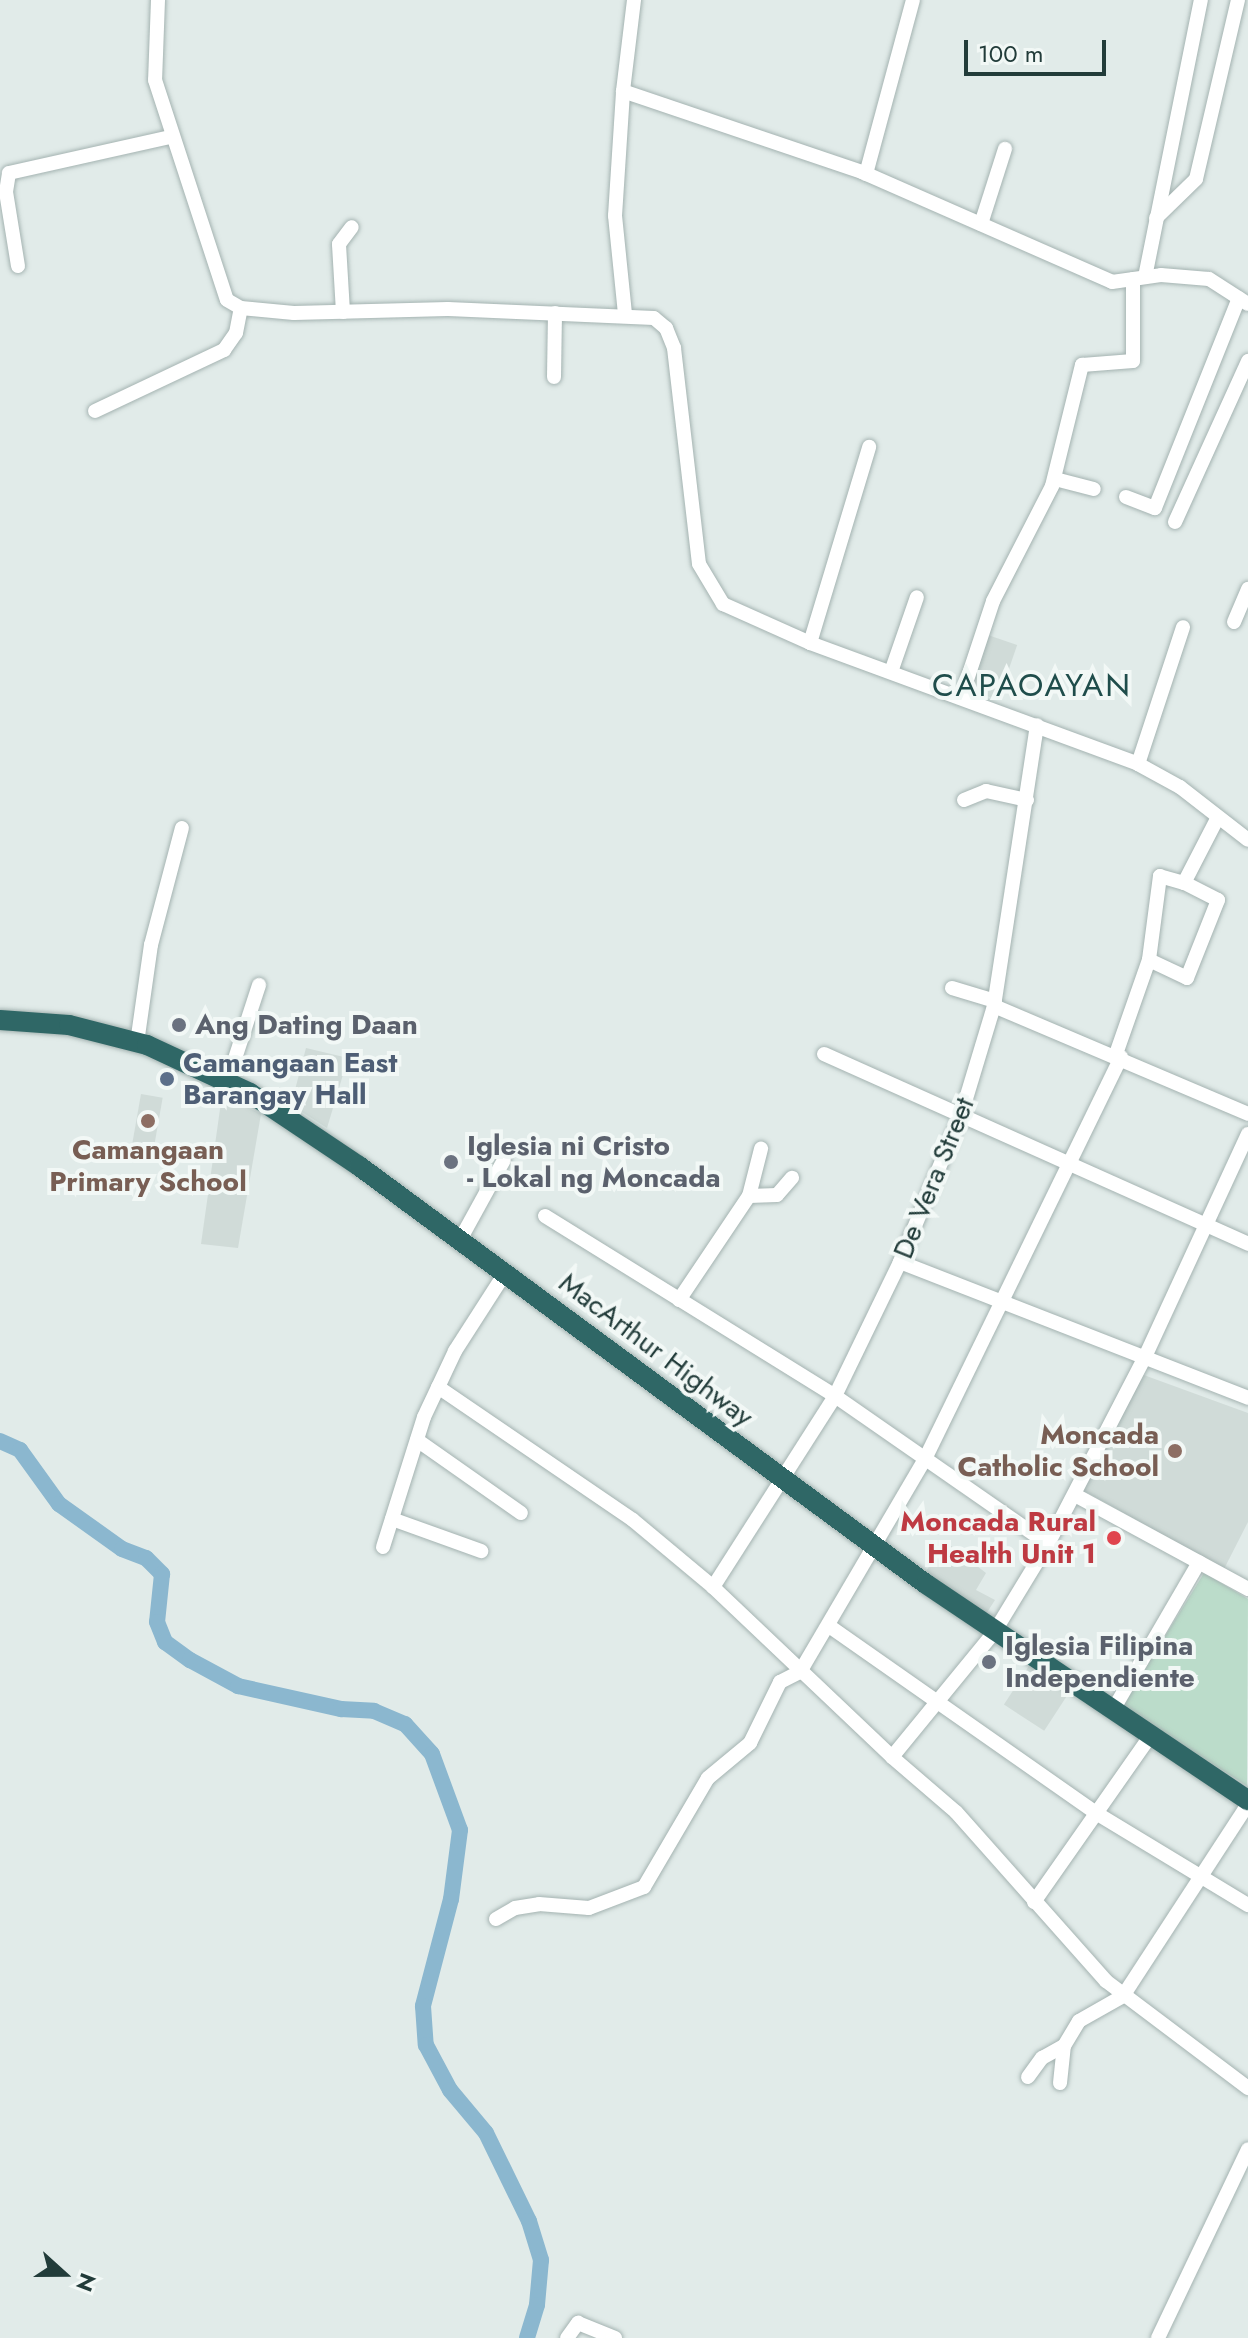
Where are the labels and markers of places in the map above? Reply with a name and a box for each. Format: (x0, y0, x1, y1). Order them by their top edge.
place label: Ang Dating Daan (195, 1008, 418, 1042)
marker: Ang Dating Daan (170, 1016, 188, 1034)
place label: Camangaan East Barangay Hall (183, 1046, 397, 1112)
marker: Camangaan East Barangay Hall (158, 1070, 176, 1088)
marker: Camangaan Primary School (139, 1112, 157, 1130)
place label: Iglesia ni Cristo - Lokal ng Moncada (467, 1129, 721, 1195)
place label: Camangaan Primary School (49, 1133, 247, 1199)
marker: Iglesia ni Cristo - Lokal ng Moncada (442, 1153, 460, 1171)
place label: Moncada Catholic School (958, 1418, 1159, 1484)
marker: Moncada Catholic School (1166, 1442, 1184, 1460)
place label: Moncada Rural Health Unit 1 (900, 1505, 1096, 1571)
marker: Moncada Rural Health Unit 1 (1103, 1527, 1125, 1549)
place label: Iglesia Filipina Independiente (1005, 1629, 1195, 1695)
marker: Iglesia Filipina Independiente (980, 1653, 998, 1671)

